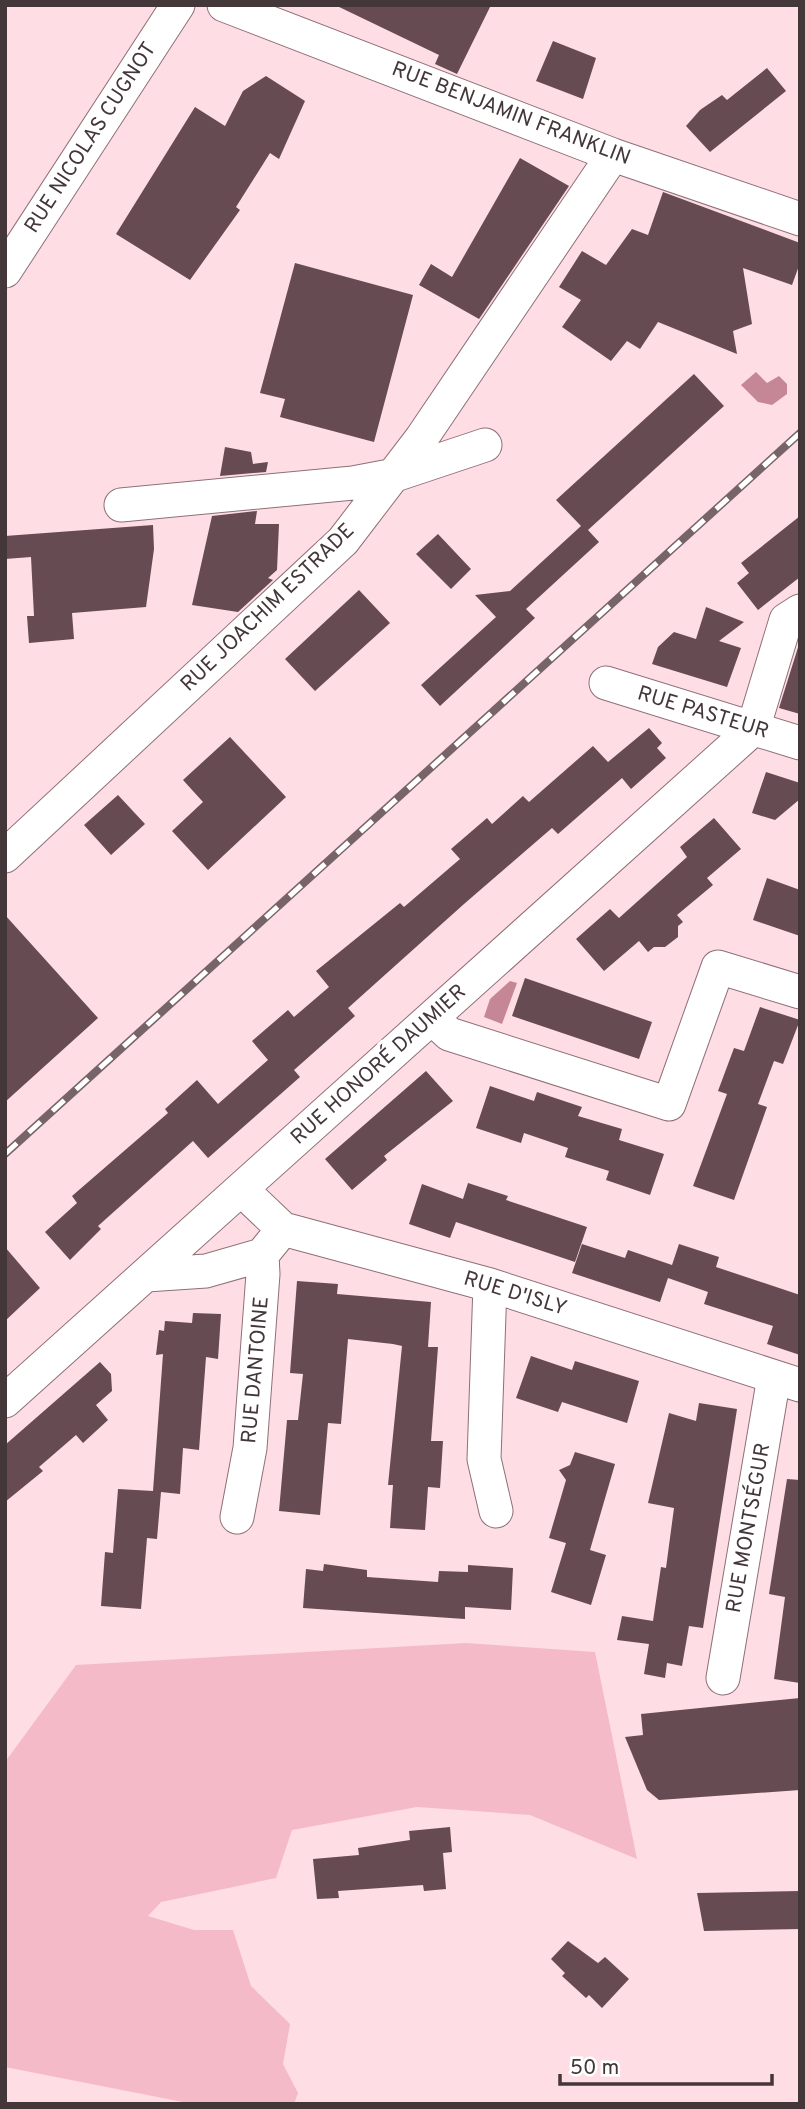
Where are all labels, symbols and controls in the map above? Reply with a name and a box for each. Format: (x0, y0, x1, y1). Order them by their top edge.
street label: RUE NICOLAS CUGNOT (19, 37, 163, 239)
street label: RUE BENJAMIN FRANKLIN (388, 56, 634, 172)
street label: RUE JOACHIM ESTRADE (175, 518, 361, 698)
street label: RUE PASTEUR (634, 680, 772, 746)
street label: RUE HONORÉ DAUMIER (285, 978, 473, 1151)
street label: RUE D'ISLY (460, 1266, 570, 1322)
street label: RUE DANTOINE (236, 1295, 276, 1445)
street label: RUE MONTSÉGUR (720, 1441, 777, 1615)
scale bar (560, 2042, 772, 2086)
text: 50 m (570, 2055, 619, 2082)

